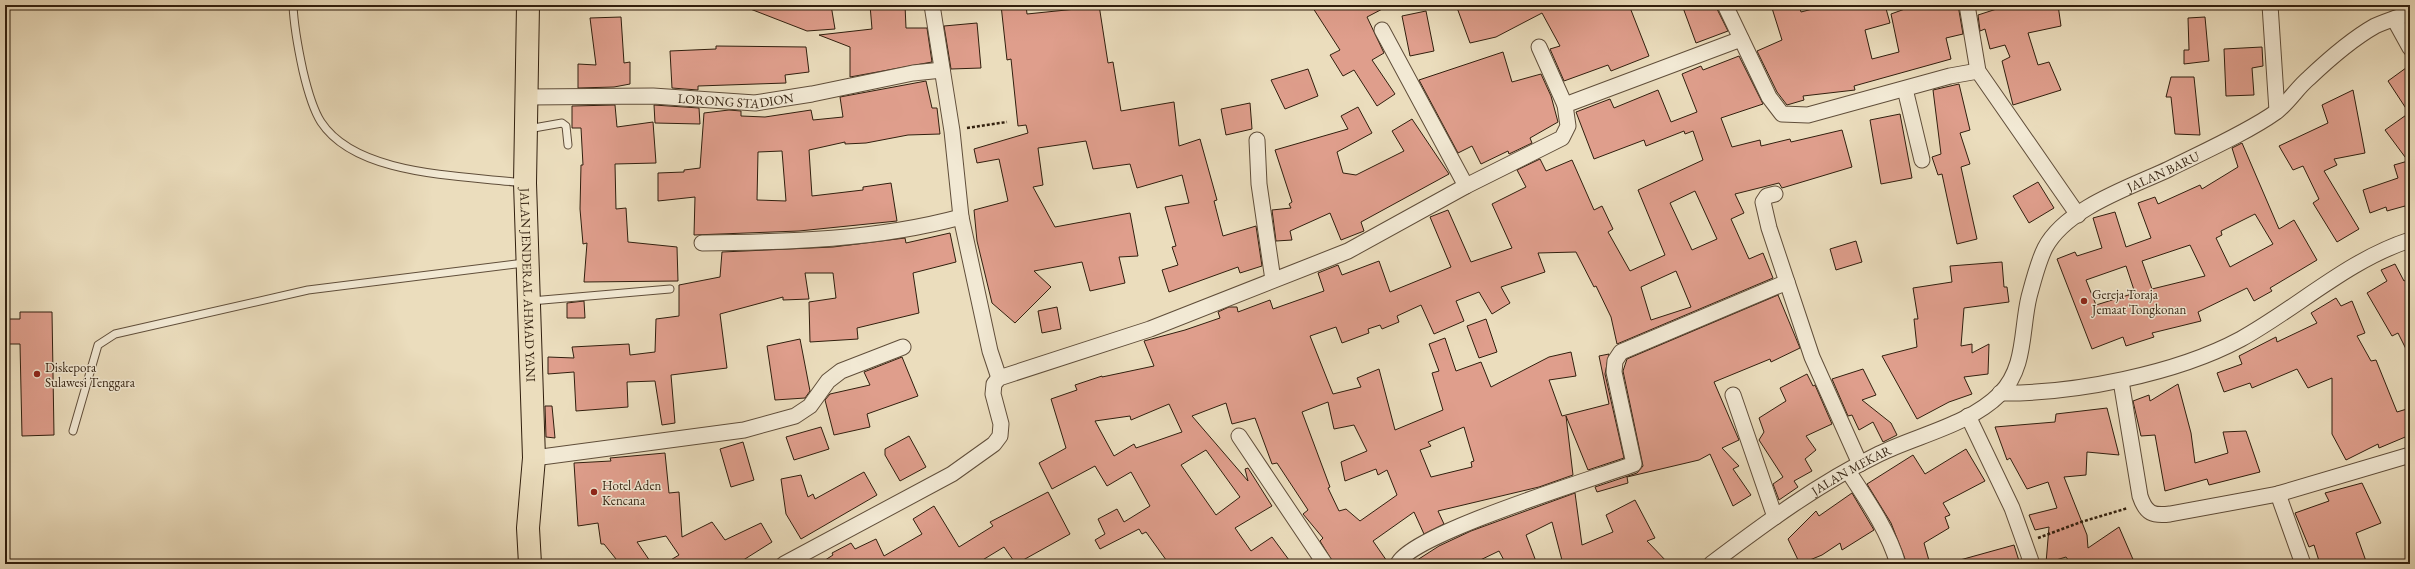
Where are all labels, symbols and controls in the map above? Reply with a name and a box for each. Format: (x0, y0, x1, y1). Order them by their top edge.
street label: LORONG STADION (677, 89, 795, 112)
street label: JALAN BARU (2123, 147, 2203, 196)
street label: JALAN JENDERAL AHMAD YANI (516, 187, 540, 383)
place label: Gereja Toraja Jemaat Tongkonan (2091, 286, 2187, 318)
marker: Gereja Toraja Jemaat Tongkonan (2079, 296, 2089, 306)
place label: Diskepora Sulawesi Tenggara (45, 359, 136, 391)
marker: Diskepora Sulawesi Tenggara (32, 369, 42, 379)
street label: JALAN MEKAR (1807, 441, 1895, 500)
place label: Hotel Aden Kencana (602, 477, 661, 509)
marker: Hotel Aden Kencana (589, 487, 599, 497)

